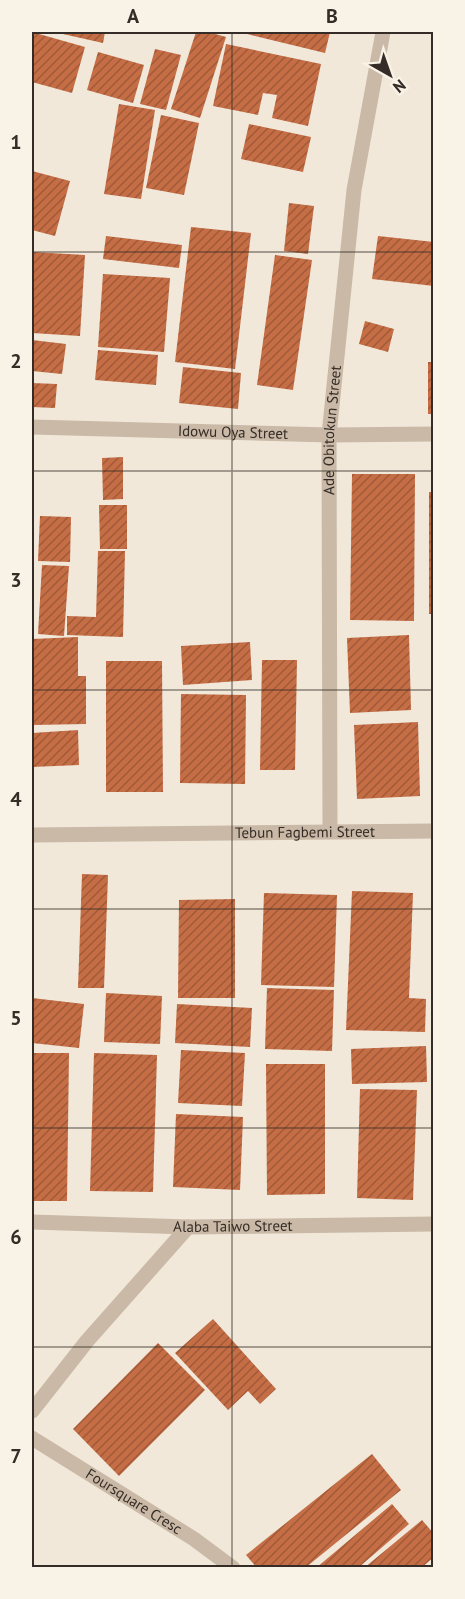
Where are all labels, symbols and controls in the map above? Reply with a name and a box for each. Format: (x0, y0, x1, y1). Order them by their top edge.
text: A (127, 3, 140, 29)
text: B (326, 3, 338, 29)
north arrow (360, 45, 420, 105)
text: N (389, 75, 410, 98)
text: 1 (10, 129, 22, 155)
text: 2 (10, 348, 22, 374)
street label: Ade Obitokun Street (319, 364, 345, 495)
street label: Idowu Oya Street (178, 421, 288, 443)
text: 3 (10, 567, 22, 593)
text: 4 (10, 786, 22, 812)
street label: Tebun Fagbemi Street (235, 822, 375, 842)
text: 5 (10, 1005, 22, 1031)
street label: Alaba Taiwo Street (173, 1216, 293, 1236)
text: 6 (10, 1224, 22, 1250)
text: 7 (10, 1443, 22, 1469)
street label: Foursquare Cresc (82, 1464, 186, 1538)

